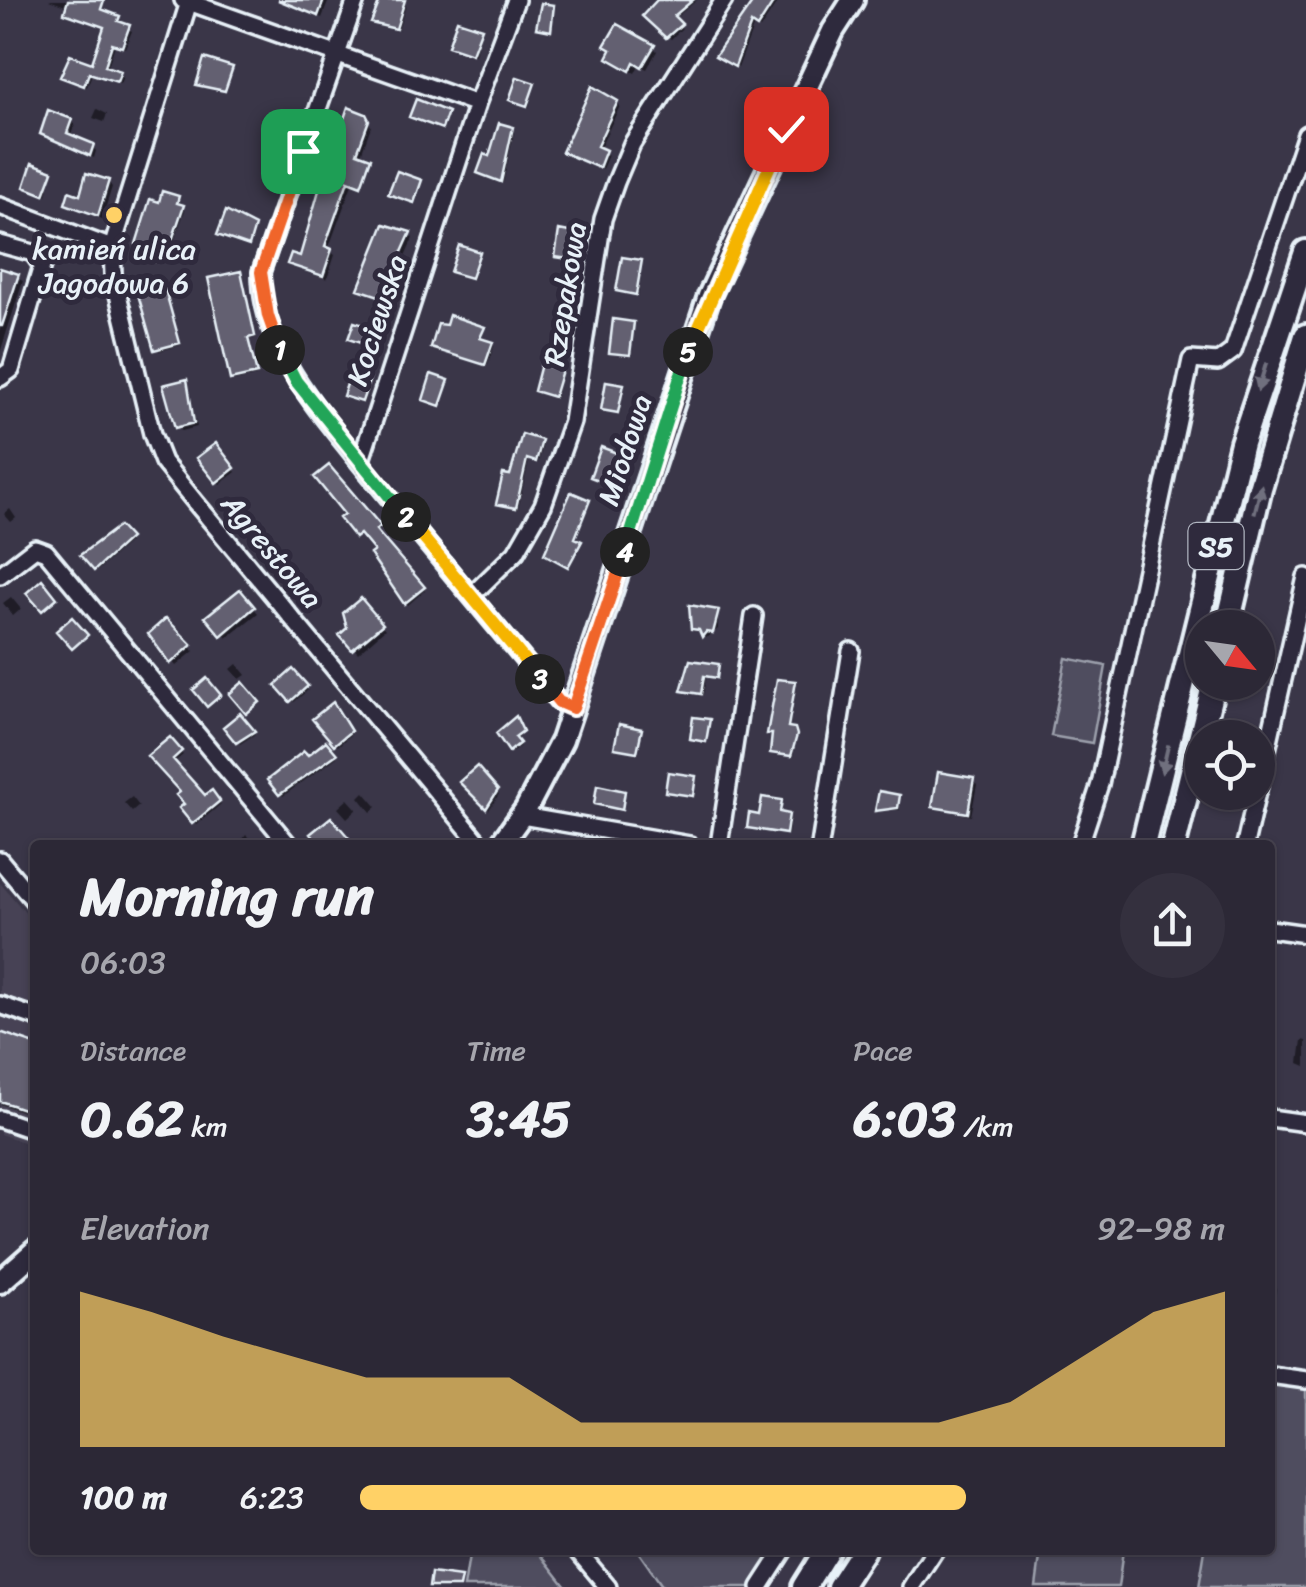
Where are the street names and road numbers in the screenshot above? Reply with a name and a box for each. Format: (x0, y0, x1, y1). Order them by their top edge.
street label: Rzepakowa (527, 218, 603, 370)
street label: Kociewska (330, 247, 424, 393)
street label: Miodowa (582, 387, 668, 513)
street label: Agrestowa (206, 480, 337, 622)
road number: S5 (1188, 523, 1244, 569)

